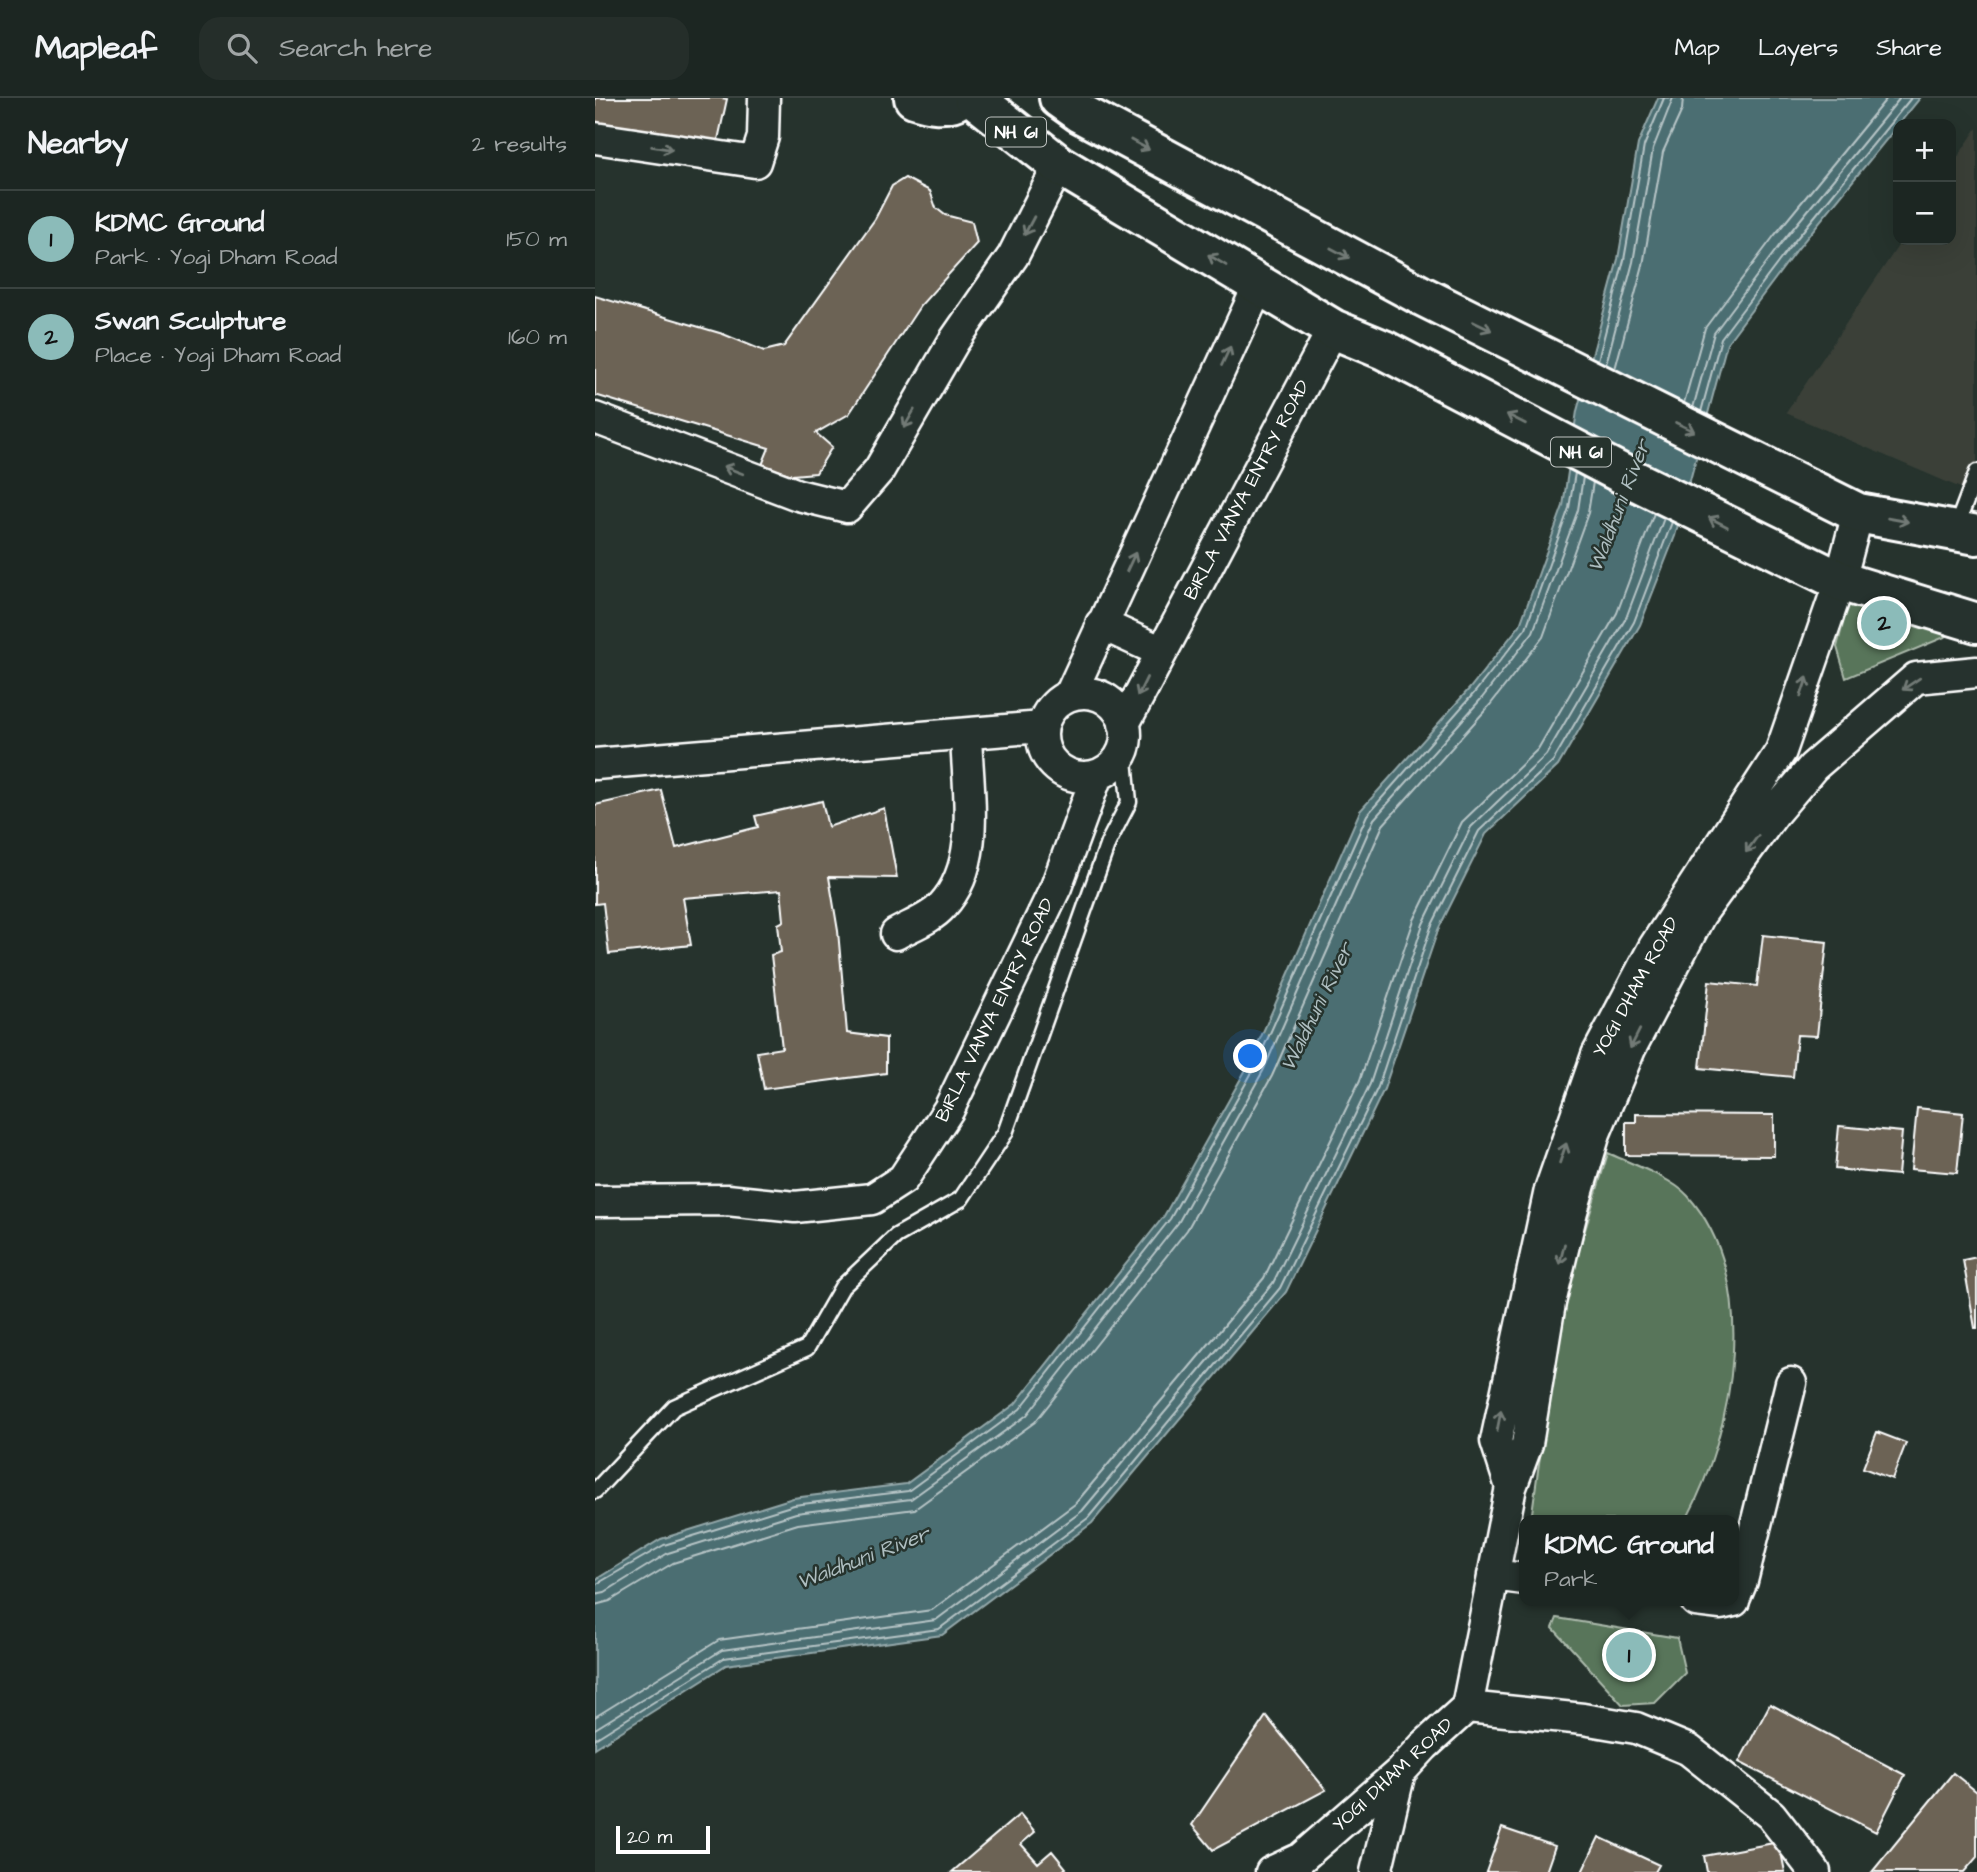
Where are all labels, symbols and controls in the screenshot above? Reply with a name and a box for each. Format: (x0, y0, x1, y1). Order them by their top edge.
search box (199, 17, 689, 80)
text: Mapleaf (35, 25, 157, 71)
icon: search (223, 29, 261, 67)
text: Search here (279, 30, 432, 66)
text: Map (1675, 31, 1720, 65)
text: Layers (1758, 31, 1838, 65)
text: Share (1876, 31, 1942, 65)
road number: NH 61 (986, 117, 1046, 146)
map controls (1893, 119, 1956, 245)
button: + (1893, 119, 1956, 182)
text: Nearby (28, 123, 128, 165)
text: 2 results (472, 128, 567, 160)
one-way arrow (1129, 139, 1150, 153)
one-way arrow (651, 142, 673, 155)
button: − (1893, 182, 1956, 245)
text: KDMC Ground (95, 205, 264, 241)
one-way arrow (1022, 216, 1036, 236)
text: 1 (50, 223, 52, 255)
text: 150 m (506, 223, 567, 255)
text: Park · Yogi Dham Road (95, 241, 338, 273)
one-way arrow (1330, 246, 1350, 260)
one-way arrow (1207, 252, 1227, 266)
text: Swan Sculpture (95, 303, 286, 339)
one-way arrow (1471, 319, 1492, 333)
text: 2 (44, 321, 58, 353)
text: 160 m (508, 321, 567, 353)
text: Place · Yogi Dham Road (95, 339, 341, 371)
one-way arrow (1220, 346, 1234, 367)
street label: BIRLA VANYA ENTRY ROAD (1177, 375, 1317, 605)
one-way arrow (901, 409, 915, 429)
one-way arrow (1506, 411, 1527, 425)
one-way arrow (1674, 420, 1695, 434)
water label: Waldhuni River (1580, 433, 1658, 576)
road number: NH 61 (1551, 438, 1611, 466)
one-way arrow (722, 463, 744, 476)
one-way arrow (1886, 514, 1909, 527)
one-way arrow (1708, 515, 1729, 529)
one-way arrow (1125, 552, 1138, 574)
pin: 2 (1861, 597, 1907, 649)
one-way arrow (1135, 676, 1149, 697)
one-way arrow (1799, 676, 1811, 698)
one-way arrow (1902, 677, 1922, 692)
one-way arrow (1744, 834, 1759, 853)
street label: BIRLA VANYA ENTRY ROAD (929, 894, 1061, 1126)
street label: YOGI DHAM ROAD (1586, 912, 1686, 1062)
water label: Waldhuni River (1273, 936, 1362, 1076)
one-way arrow (1628, 1028, 1642, 1049)
your location (1233, 1039, 1267, 1073)
one-way arrow (1558, 1142, 1570, 1164)
one-way arrow (1555, 1242, 1568, 1265)
one-way arrow (1493, 1410, 1507, 1433)
popup (1519, 1515, 1739, 1606)
water label: Waldhuni River (793, 1519, 936, 1597)
text: KDMC Ground (1544, 1527, 1714, 1563)
text: Park (1544, 1563, 1597, 1595)
pin: 1 (1606, 1629, 1652, 1681)
street label: YOGI DHAM ROAD (1327, 1712, 1459, 1838)
scale bar (616, 1823, 711, 1855)
text: 20 m (627, 1824, 672, 1851)

